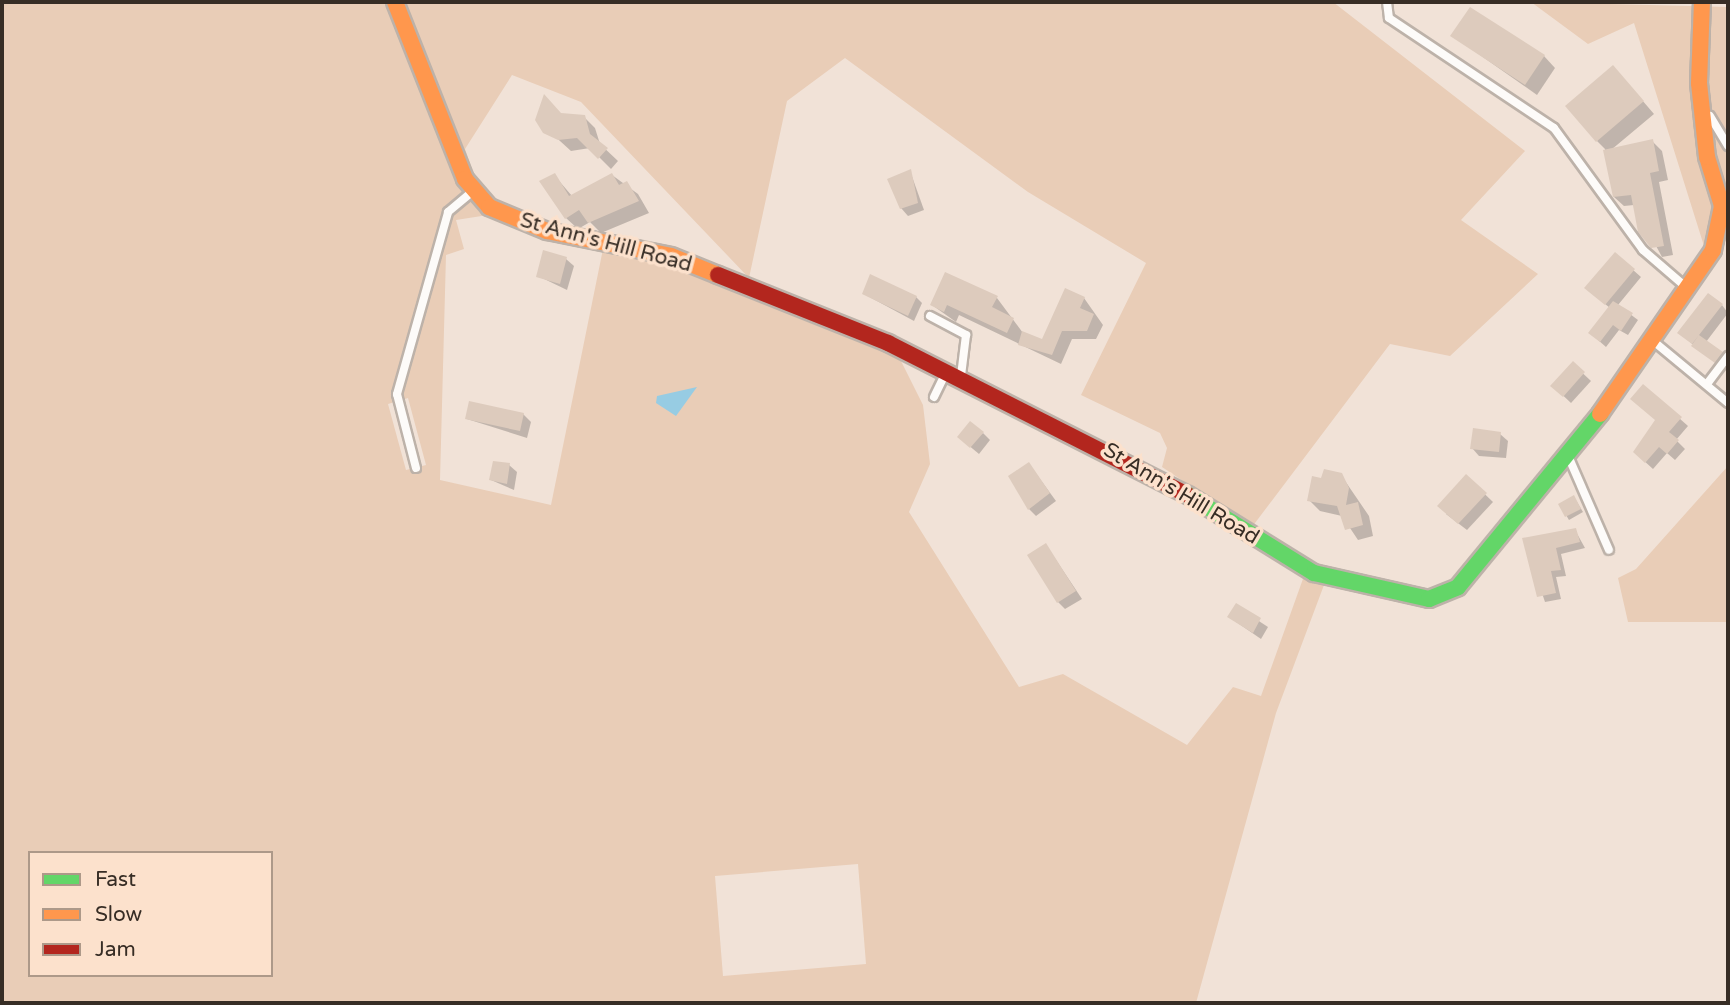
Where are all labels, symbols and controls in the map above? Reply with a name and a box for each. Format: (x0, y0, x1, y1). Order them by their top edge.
street label: St Ann's Hill Road (517, 208, 695, 278)
street label: St Ann's Hill Road (1099, 438, 1263, 550)
legend (28, 851, 273, 977)
text: Fast (95, 867, 136, 892)
text: Slow (95, 902, 142, 927)
text: Jam (95, 937, 136, 962)

